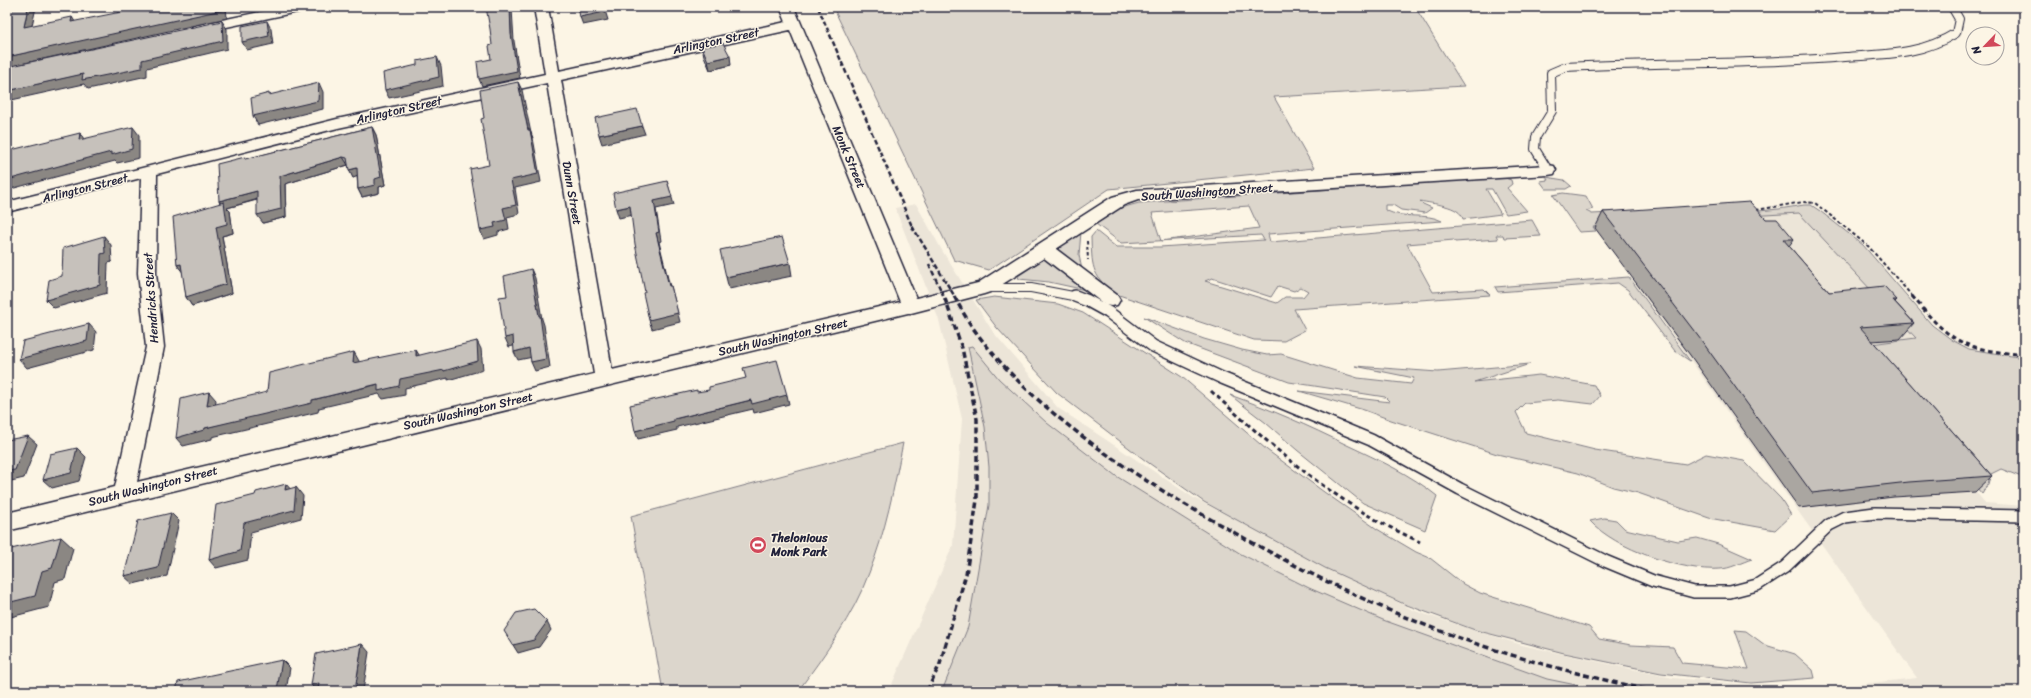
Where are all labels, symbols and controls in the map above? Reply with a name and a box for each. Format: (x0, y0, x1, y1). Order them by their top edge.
street label: Arlington Street (670, 21, 762, 61)
north arrow (1965, 26, 2005, 66)
text: N (1966, 42, 1987, 58)
street label: Arlington Street (353, 89, 445, 131)
street label: Monk Street (826, 122, 872, 192)
street label: Dunn Street (556, 159, 588, 227)
street label: Arlington Street (39, 166, 131, 210)
street label: South Washington Street (1140, 176, 1274, 208)
street label: Hendricks Street (137, 251, 165, 344)
street label: South Washington Street (716, 311, 850, 363)
street label: South Washington Street (401, 385, 535, 437)
street label: South Washington Street (86, 459, 220, 513)
place label: Thelonious Monk Park (770, 527, 828, 563)
sports icon: Thelonious Monk Park (748, 535, 768, 555)

